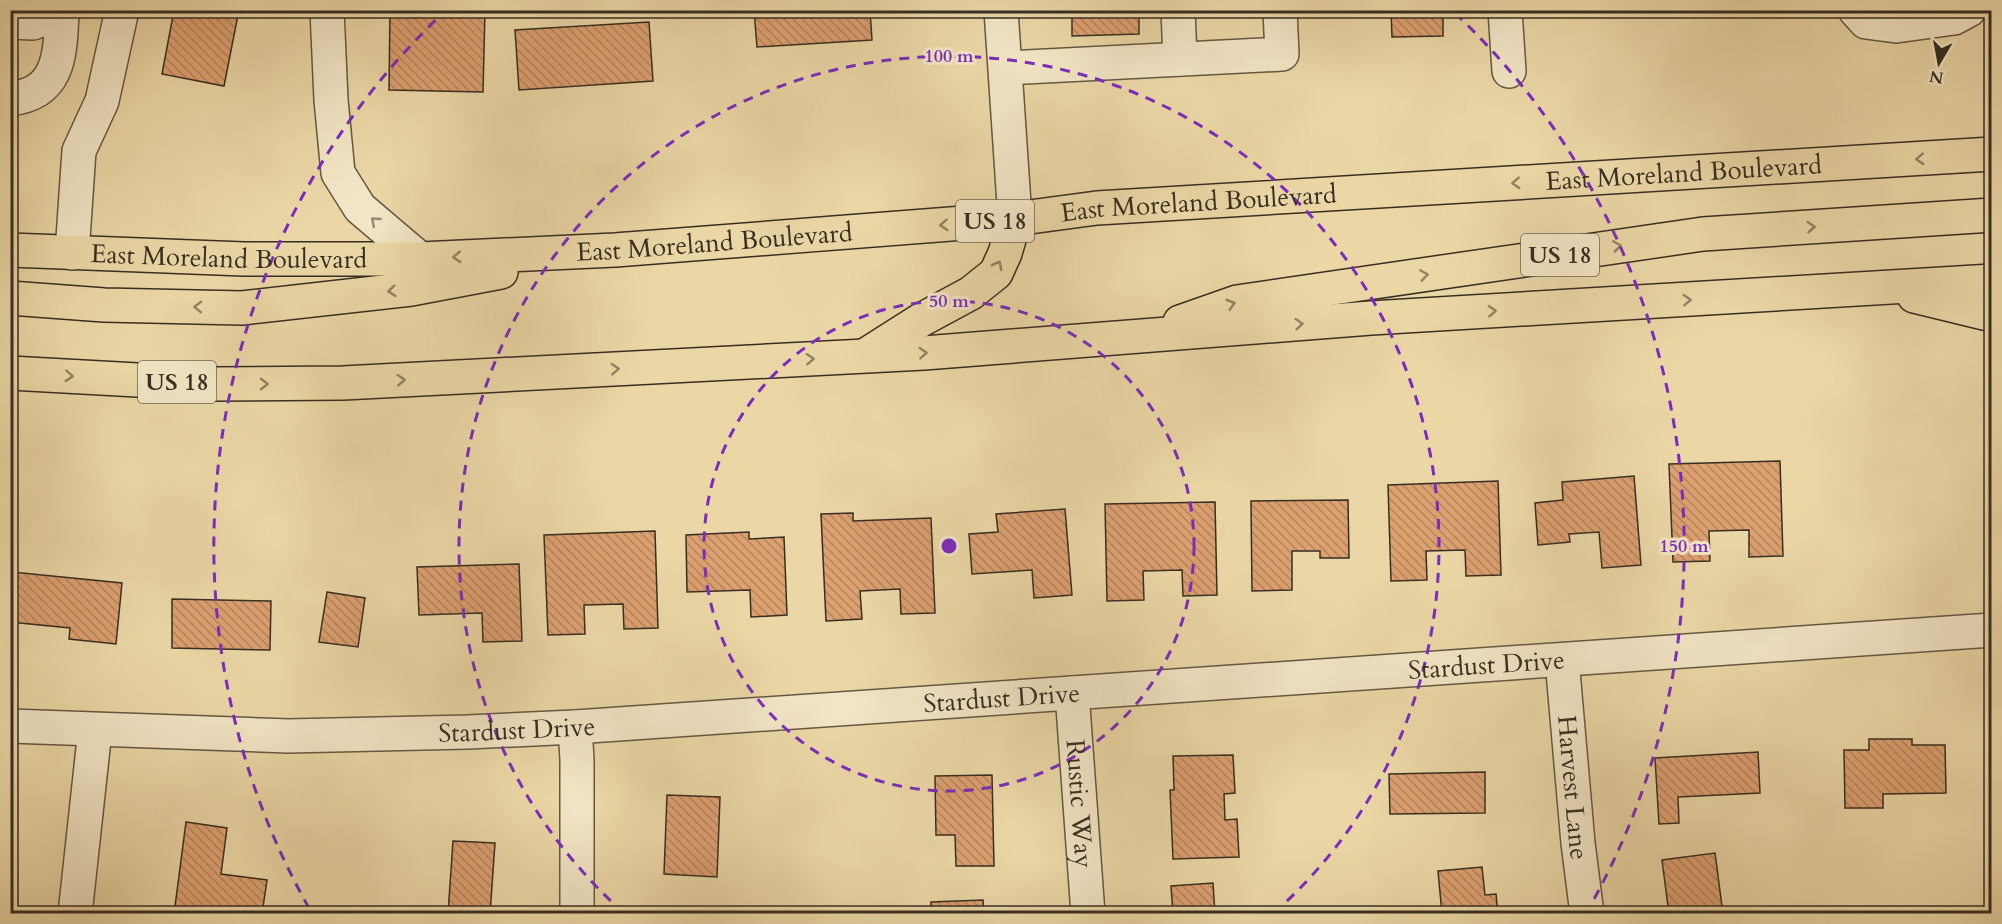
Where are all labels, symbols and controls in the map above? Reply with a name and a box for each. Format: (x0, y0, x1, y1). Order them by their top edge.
north arrow (1909, 33, 1969, 93)
text: 100 m (924, 44, 974, 69)
text: N (1928, 65, 1945, 89)
street label: East Moreland Boulevard (1544, 147, 1823, 199)
one-way arrow (1915, 152, 1924, 165)
one-way arrow (1511, 176, 1520, 189)
street label: East Moreland Boulevard (1058, 177, 1338, 231)
road number: US 18 (956, 200, 1034, 242)
street label: East Moreland Boulevard (576, 215, 854, 270)
one-way arrow (371, 217, 382, 228)
one-way arrow (940, 218, 949, 231)
one-way arrow (1806, 220, 1815, 233)
road number: US 18 (1521, 234, 1599, 276)
street label: East Moreland Boulevard (90, 236, 367, 277)
one-way arrow (1612, 241, 1621, 253)
one-way arrow (452, 251, 461, 264)
one-way arrow (991, 261, 1002, 271)
one-way arrow (1419, 269, 1428, 281)
one-way arrow (388, 285, 397, 297)
text: 50 m (929, 289, 969, 314)
one-way arrow (1682, 293, 1691, 306)
one-way arrow (1225, 299, 1236, 311)
one-way arrow (194, 301, 203, 313)
one-way arrow (1488, 304, 1497, 317)
one-way arrow (1295, 318, 1304, 331)
one-way arrow (918, 346, 927, 359)
one-way arrow (805, 353, 814, 366)
road number: US 18 (138, 361, 216, 403)
one-way arrow (610, 363, 619, 376)
one-way arrow (64, 370, 73, 383)
one-way arrow (397, 374, 406, 387)
one-way arrow (259, 377, 268, 390)
text: 150 m (1659, 534, 1709, 559)
centre of rings (939, 536, 959, 556)
street label: Stardust Drive (1407, 642, 1566, 688)
street label: Stardust Drive (922, 675, 1081, 721)
street label: Stardust Drive (438, 709, 596, 751)
street label: Harvest Lane (1549, 714, 1597, 862)
street label: Rustic Way (1057, 738, 1102, 870)

